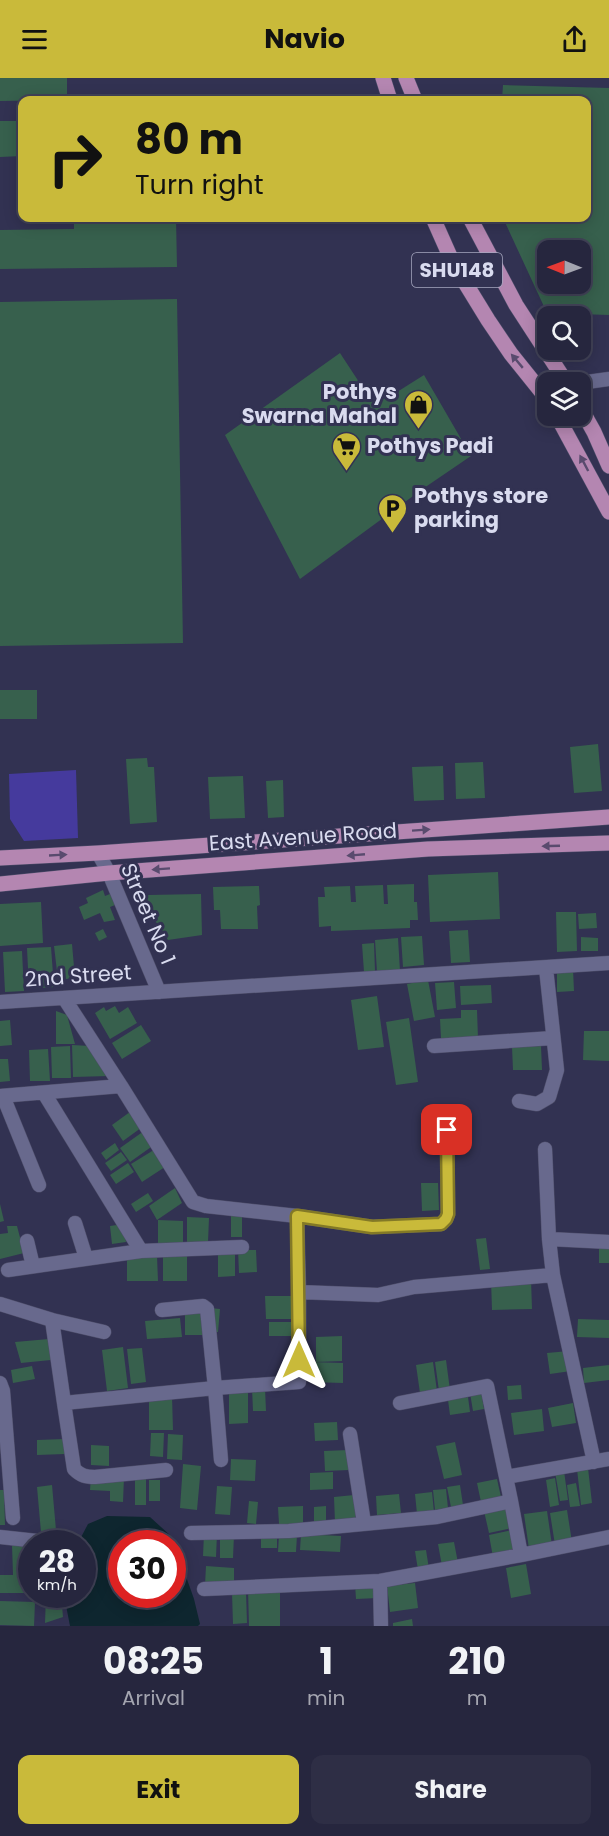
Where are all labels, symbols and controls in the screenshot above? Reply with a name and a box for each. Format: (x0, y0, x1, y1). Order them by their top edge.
text: Navio (264, 20, 345, 57)
icon: menu (18, 23, 51, 56)
icon: share (558, 23, 591, 56)
text: 80 m (135, 110, 243, 169)
icon: right (36, 120, 114, 198)
text: Turn right (135, 166, 264, 203)
north arrow (537, 240, 591, 294)
map controls (537, 240, 591, 426)
road number: SHU148 (412, 253, 502, 287)
button: search (537, 306, 591, 360)
one-way arrow (510, 353, 523, 369)
button: layers (537, 372, 591, 426)
place label: Pothys Swarna Mahal (242, 377, 397, 430)
shop icon: Pothys Swarna Mahal (402, 388, 434, 430)
supermarket icon: Pothys Padi (330, 430, 362, 472)
place label: Pothys Padi (367, 431, 493, 460)
one-way arrow (579, 455, 589, 472)
place label: Pothys store parking (414, 481, 548, 534)
parking icon: Pothys store parking (377, 492, 409, 534)
street label: East Avenue Road (208, 815, 398, 858)
one-way arrow (411, 825, 430, 835)
one-way arrow (541, 841, 560, 850)
one-way arrow (49, 850, 68, 859)
one-way arrow (346, 850, 365, 860)
street label: Street No 1 (114, 859, 183, 969)
one-way arrow (152, 864, 171, 874)
street label: 2nd Street (24, 957, 132, 994)
pin (421, 1104, 472, 1155)
icon: arrive (430, 1113, 463, 1146)
position arrow (267, 1328, 331, 1392)
speed limit sign: 30 (108, 1530, 186, 1608)
text: 28 (39, 1540, 75, 1583)
text: km/h (37, 1574, 77, 1595)
text: 08:25 (103, 1636, 204, 1687)
text: 1 (319, 1636, 333, 1687)
text: 210 (448, 1636, 506, 1687)
text: Arrival (122, 1684, 185, 1712)
text: min (307, 1684, 345, 1712)
text: m (467, 1684, 487, 1712)
button: Exit (18, 1755, 299, 1824)
button: Share (311, 1755, 591, 1824)

